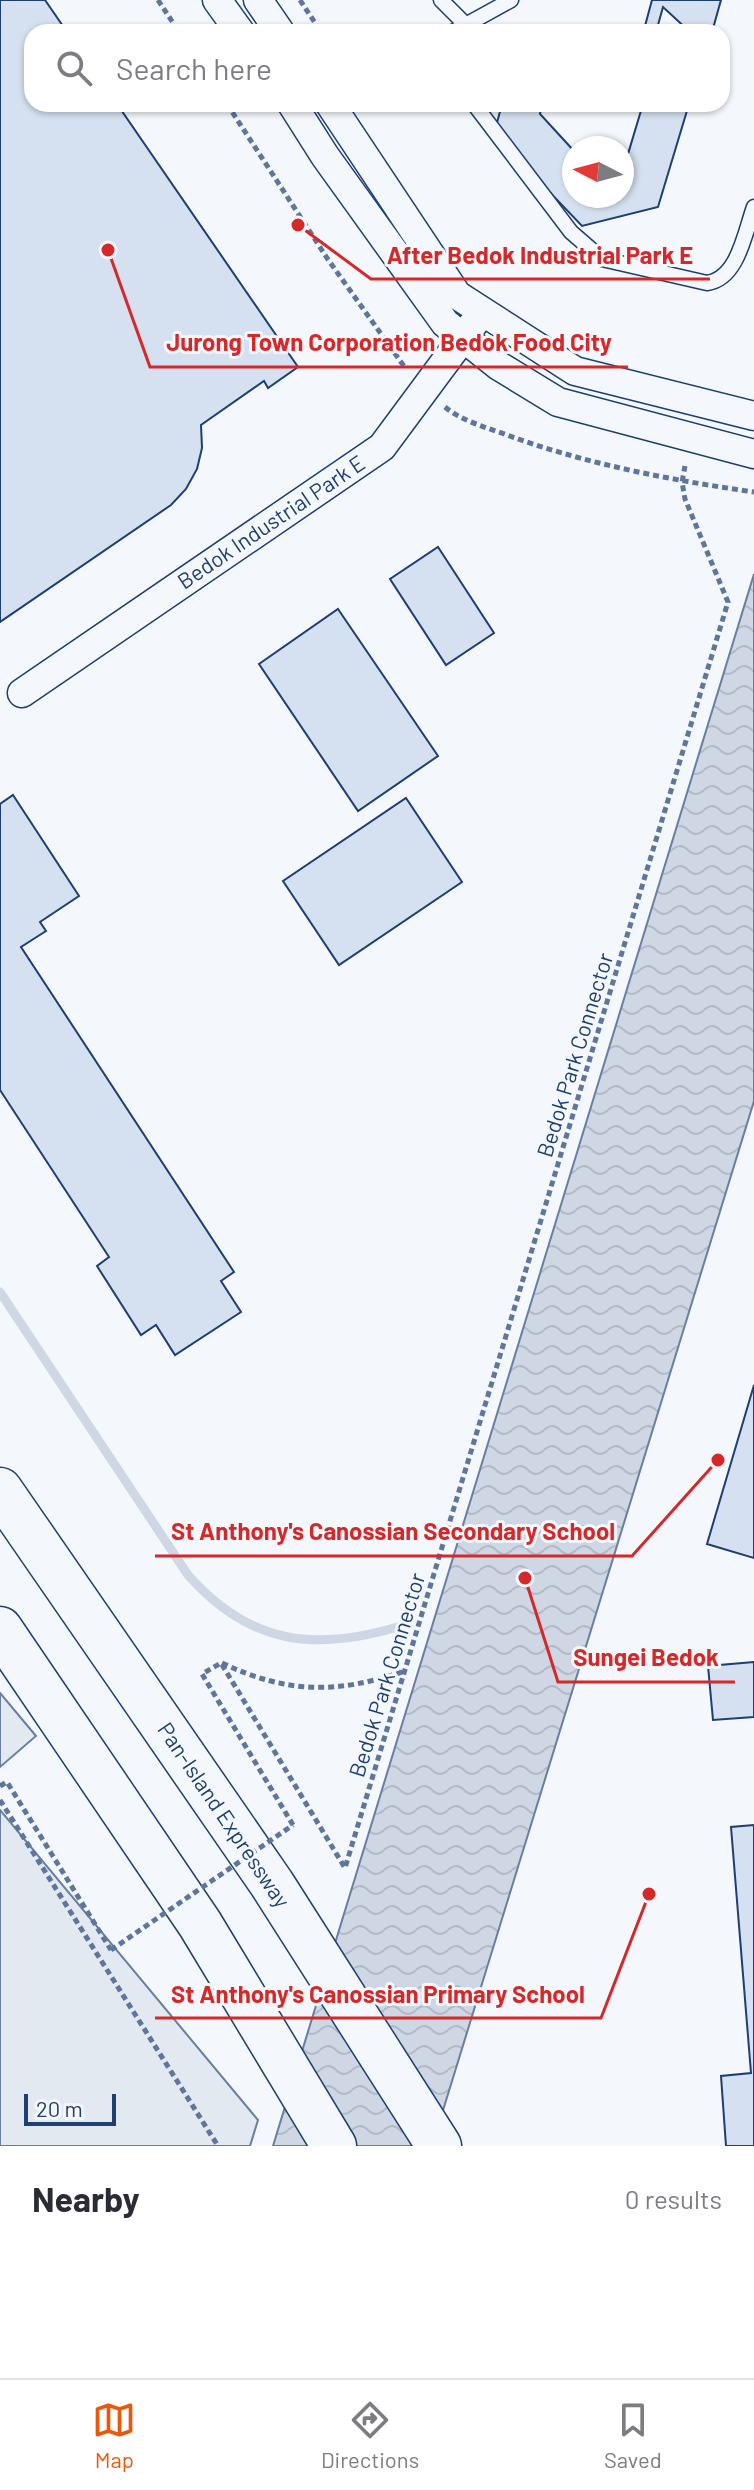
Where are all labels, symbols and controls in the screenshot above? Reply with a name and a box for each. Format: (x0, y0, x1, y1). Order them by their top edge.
search box (24, 24, 730, 112)
icon: search (52, 46, 96, 90)
text: Search here (116, 50, 272, 86)
north arrow (562, 136, 634, 208)
callout: After Bedok Industrial Park E (371, 231, 710, 279)
text: After Bedok Industrial Park E (387, 240, 693, 269)
callout: Jurong Town Corporation Bedok Food City (150, 319, 628, 367)
text: Jurong Town Corporation Bedok Food City (166, 327, 612, 356)
street label: Bedok Industrial Park E (172, 449, 369, 593)
street label: Bedok Park Connector (531, 949, 618, 1160)
callout: St Anthony's Canossian Secondary School (155, 1508, 632, 1556)
text: St Anthony's Canossian Secondary School (171, 1516, 615, 1545)
street label: Bedok Park Connector (343, 1569, 430, 1780)
callout: Sungei Bedok (558, 1634, 735, 1682)
text: Sungei Bedok (573, 1642, 719, 1671)
street label: Pan-Island Expressway (153, 1717, 296, 1912)
callout: St Anthony's Canossian Primary School (155, 1970, 601, 2018)
text: St Anthony's Canossian Primary School (171, 1979, 585, 2008)
scale bar (24, 2090, 116, 2126)
text: 20 m (36, 2095, 83, 2121)
text: Nearby (32, 2178, 140, 2219)
text: 0 results (625, 2183, 722, 2214)
tab: Map (92, 2398, 136, 2472)
tab: Directions (321, 2398, 419, 2472)
tab: Saved (604, 2398, 662, 2472)

